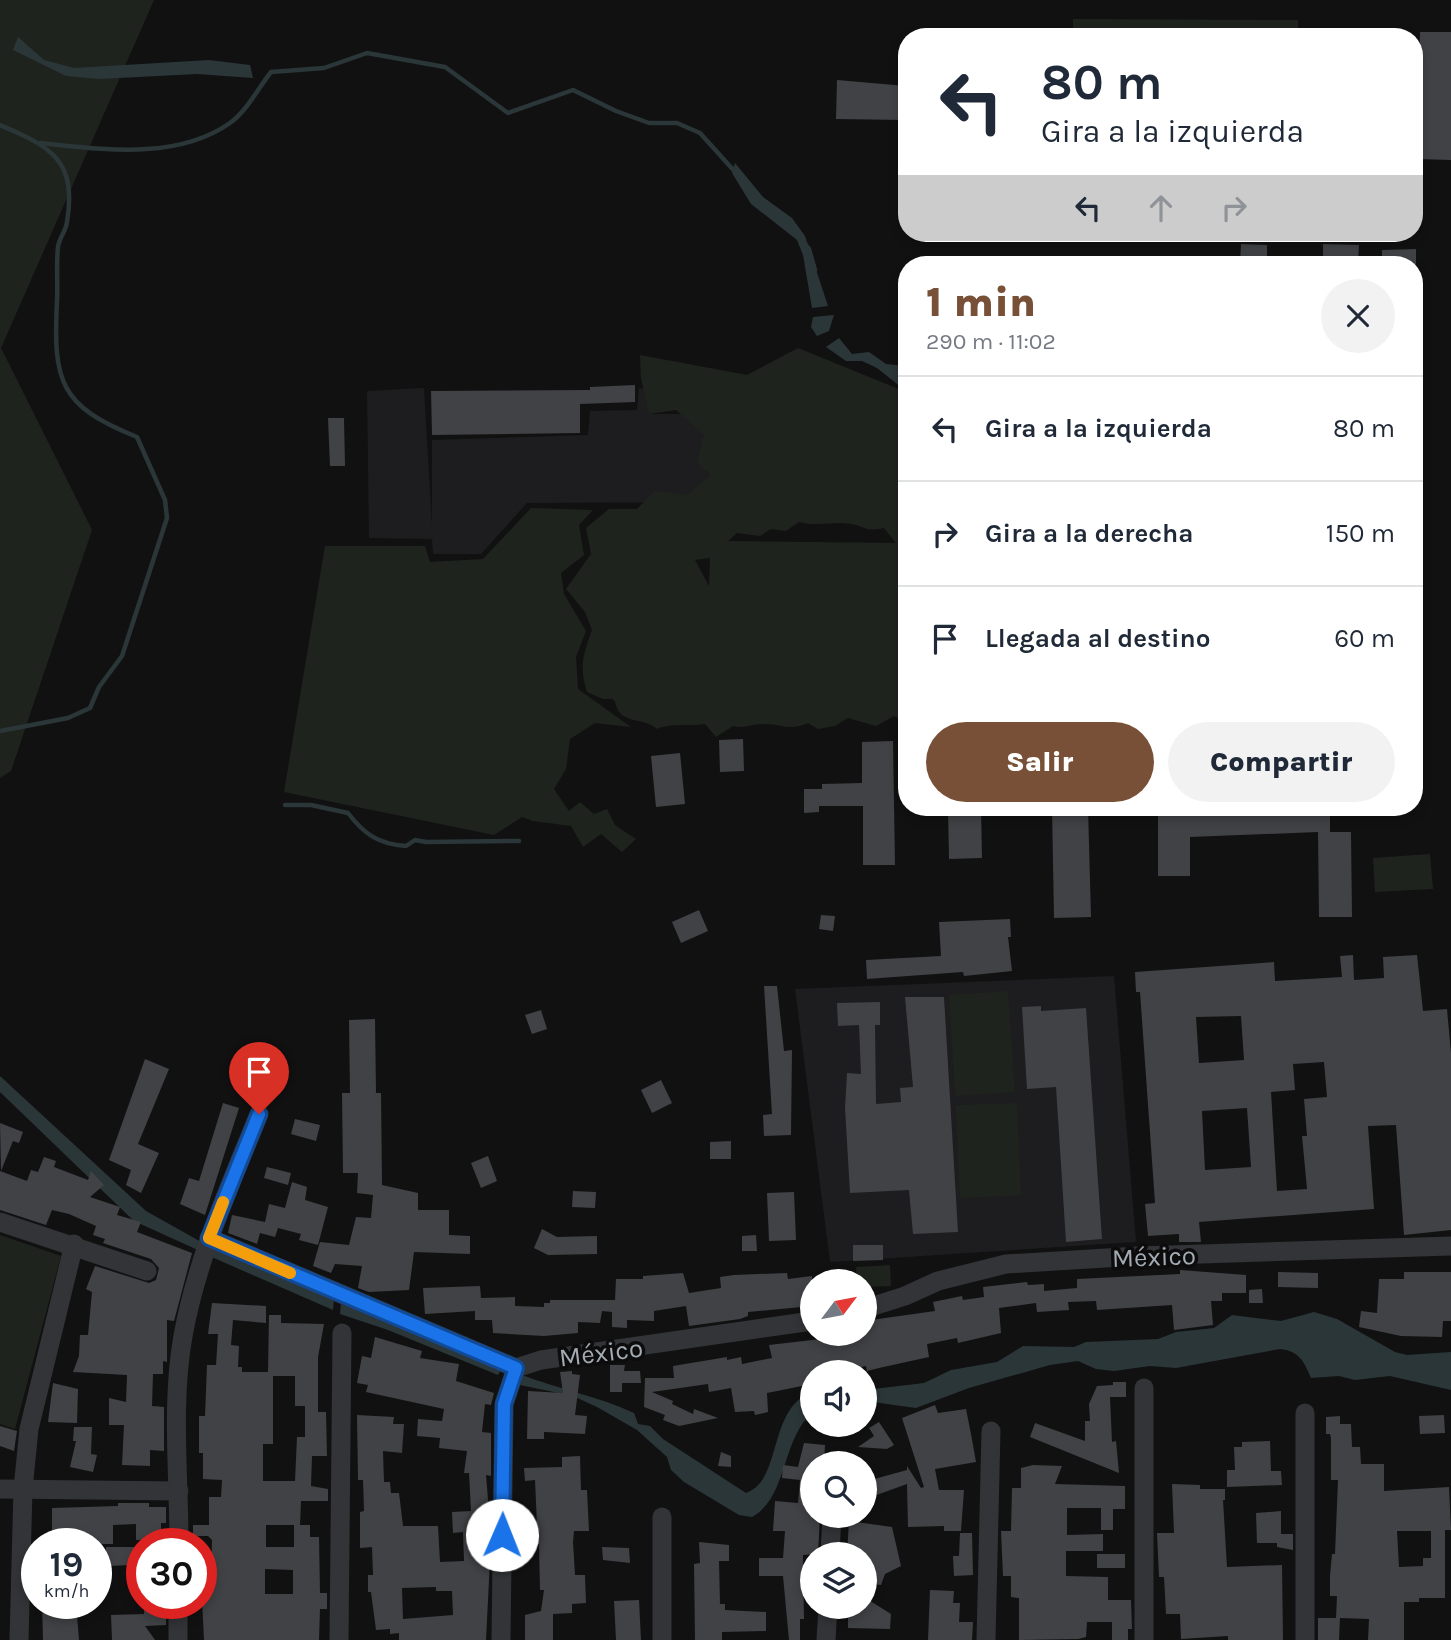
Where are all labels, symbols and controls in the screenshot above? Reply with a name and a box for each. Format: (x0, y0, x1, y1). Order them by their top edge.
text: 80 m (1041, 54, 1163, 111)
icon: left (926, 56, 1017, 147)
text: Gira a la izquierda (1041, 113, 1304, 150)
icon: left (1069, 189, 1107, 227)
icon: ahead (1142, 189, 1180, 227)
icon: right (1215, 189, 1253, 227)
text: 1 min (926, 277, 1036, 327)
button: close (1321, 279, 1395, 353)
text: 290 m · 11:02 (926, 328, 1056, 355)
icon: left (926, 410, 964, 448)
text: Gira a la izquierda (985, 413, 1212, 444)
text: 80 m (1333, 413, 1395, 444)
icon: right (926, 515, 964, 553)
text: Gira a la derecha (985, 518, 1194, 549)
text: 150 m (1326, 518, 1395, 549)
icon: arrive (926, 620, 964, 658)
text: Llegada al destino (985, 623, 1211, 654)
text: 60 m (1334, 623, 1395, 654)
button: Salir (926, 722, 1154, 802)
button: Compartir (1168, 722, 1395, 802)
pin (229, 1042, 289, 1114)
icon: arrive (240, 1053, 278, 1091)
street label: México (1111, 1240, 1197, 1274)
north arrow (800, 1269, 877, 1346)
map controls (800, 1269, 877, 1619)
street label: México (557, 1332, 645, 1374)
button: sound (800, 1360, 877, 1437)
button: search (800, 1451, 877, 1528)
position arrow (465, 1498, 539, 1572)
speed limit sign: 30 (126, 1528, 217, 1619)
button: layers (800, 1542, 877, 1619)
text: 19 (50, 1544, 83, 1585)
text: km/h (44, 1580, 89, 1602)

